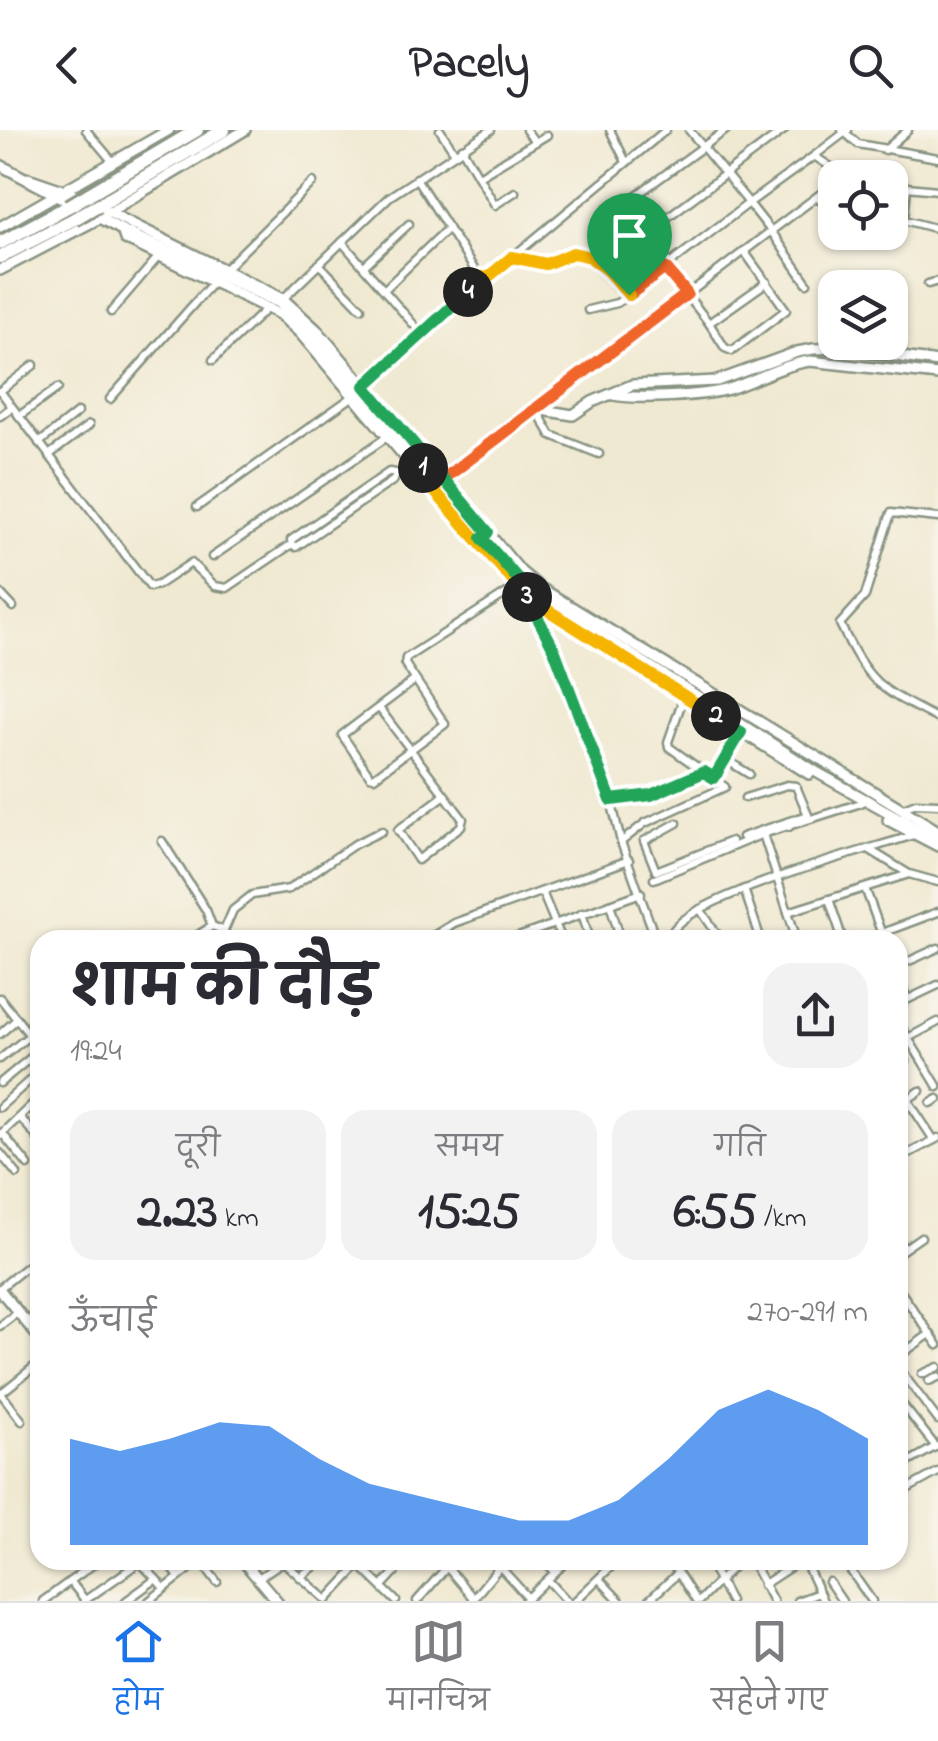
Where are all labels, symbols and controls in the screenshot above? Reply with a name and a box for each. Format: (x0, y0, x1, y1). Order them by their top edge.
text: Pacely (409, 32, 529, 98)
icon: back (40, 38, 95, 93)
icon: search (843, 38, 898, 93)
map controls (818, 160, 908, 360)
button: locate (818, 160, 908, 250)
pin (587, 193, 672, 296)
icon: arrive (602, 208, 657, 263)
pin: 4 (443, 267, 493, 317)
button: layers (818, 270, 908, 360)
text: 4 (462, 271, 474, 312)
pin: 1 (398, 443, 448, 493)
text: 1 (419, 447, 427, 488)
pin: 3 (502, 572, 552, 622)
text: 3 (521, 576, 533, 617)
pin: 2 (691, 691, 741, 741)
text: 2 (709, 695, 723, 736)
text: शाम की दौड़ (70, 951, 376, 1031)
button: share (763, 963, 868, 1068)
text: 19:24 (70, 1029, 122, 1076)
text: दूरी (176, 1129, 220, 1170)
text: समय (436, 1129, 502, 1170)
text: गति (715, 1129, 765, 1170)
text: 2.23 (137, 1177, 218, 1250)
text: 15:25 (418, 1177, 520, 1250)
text: 6:55 (673, 1177, 757, 1250)
text: km (218, 1199, 259, 1240)
text: /km (757, 1199, 807, 1240)
text: 270–291 m (747, 1290, 868, 1337)
text: ऊँचाई (70, 1300, 156, 1347)
tab: होम (111, 1614, 166, 1731)
tab: मानचित्र (387, 1614, 490, 1731)
tab: सहेजे गए (711, 1614, 827, 1731)

